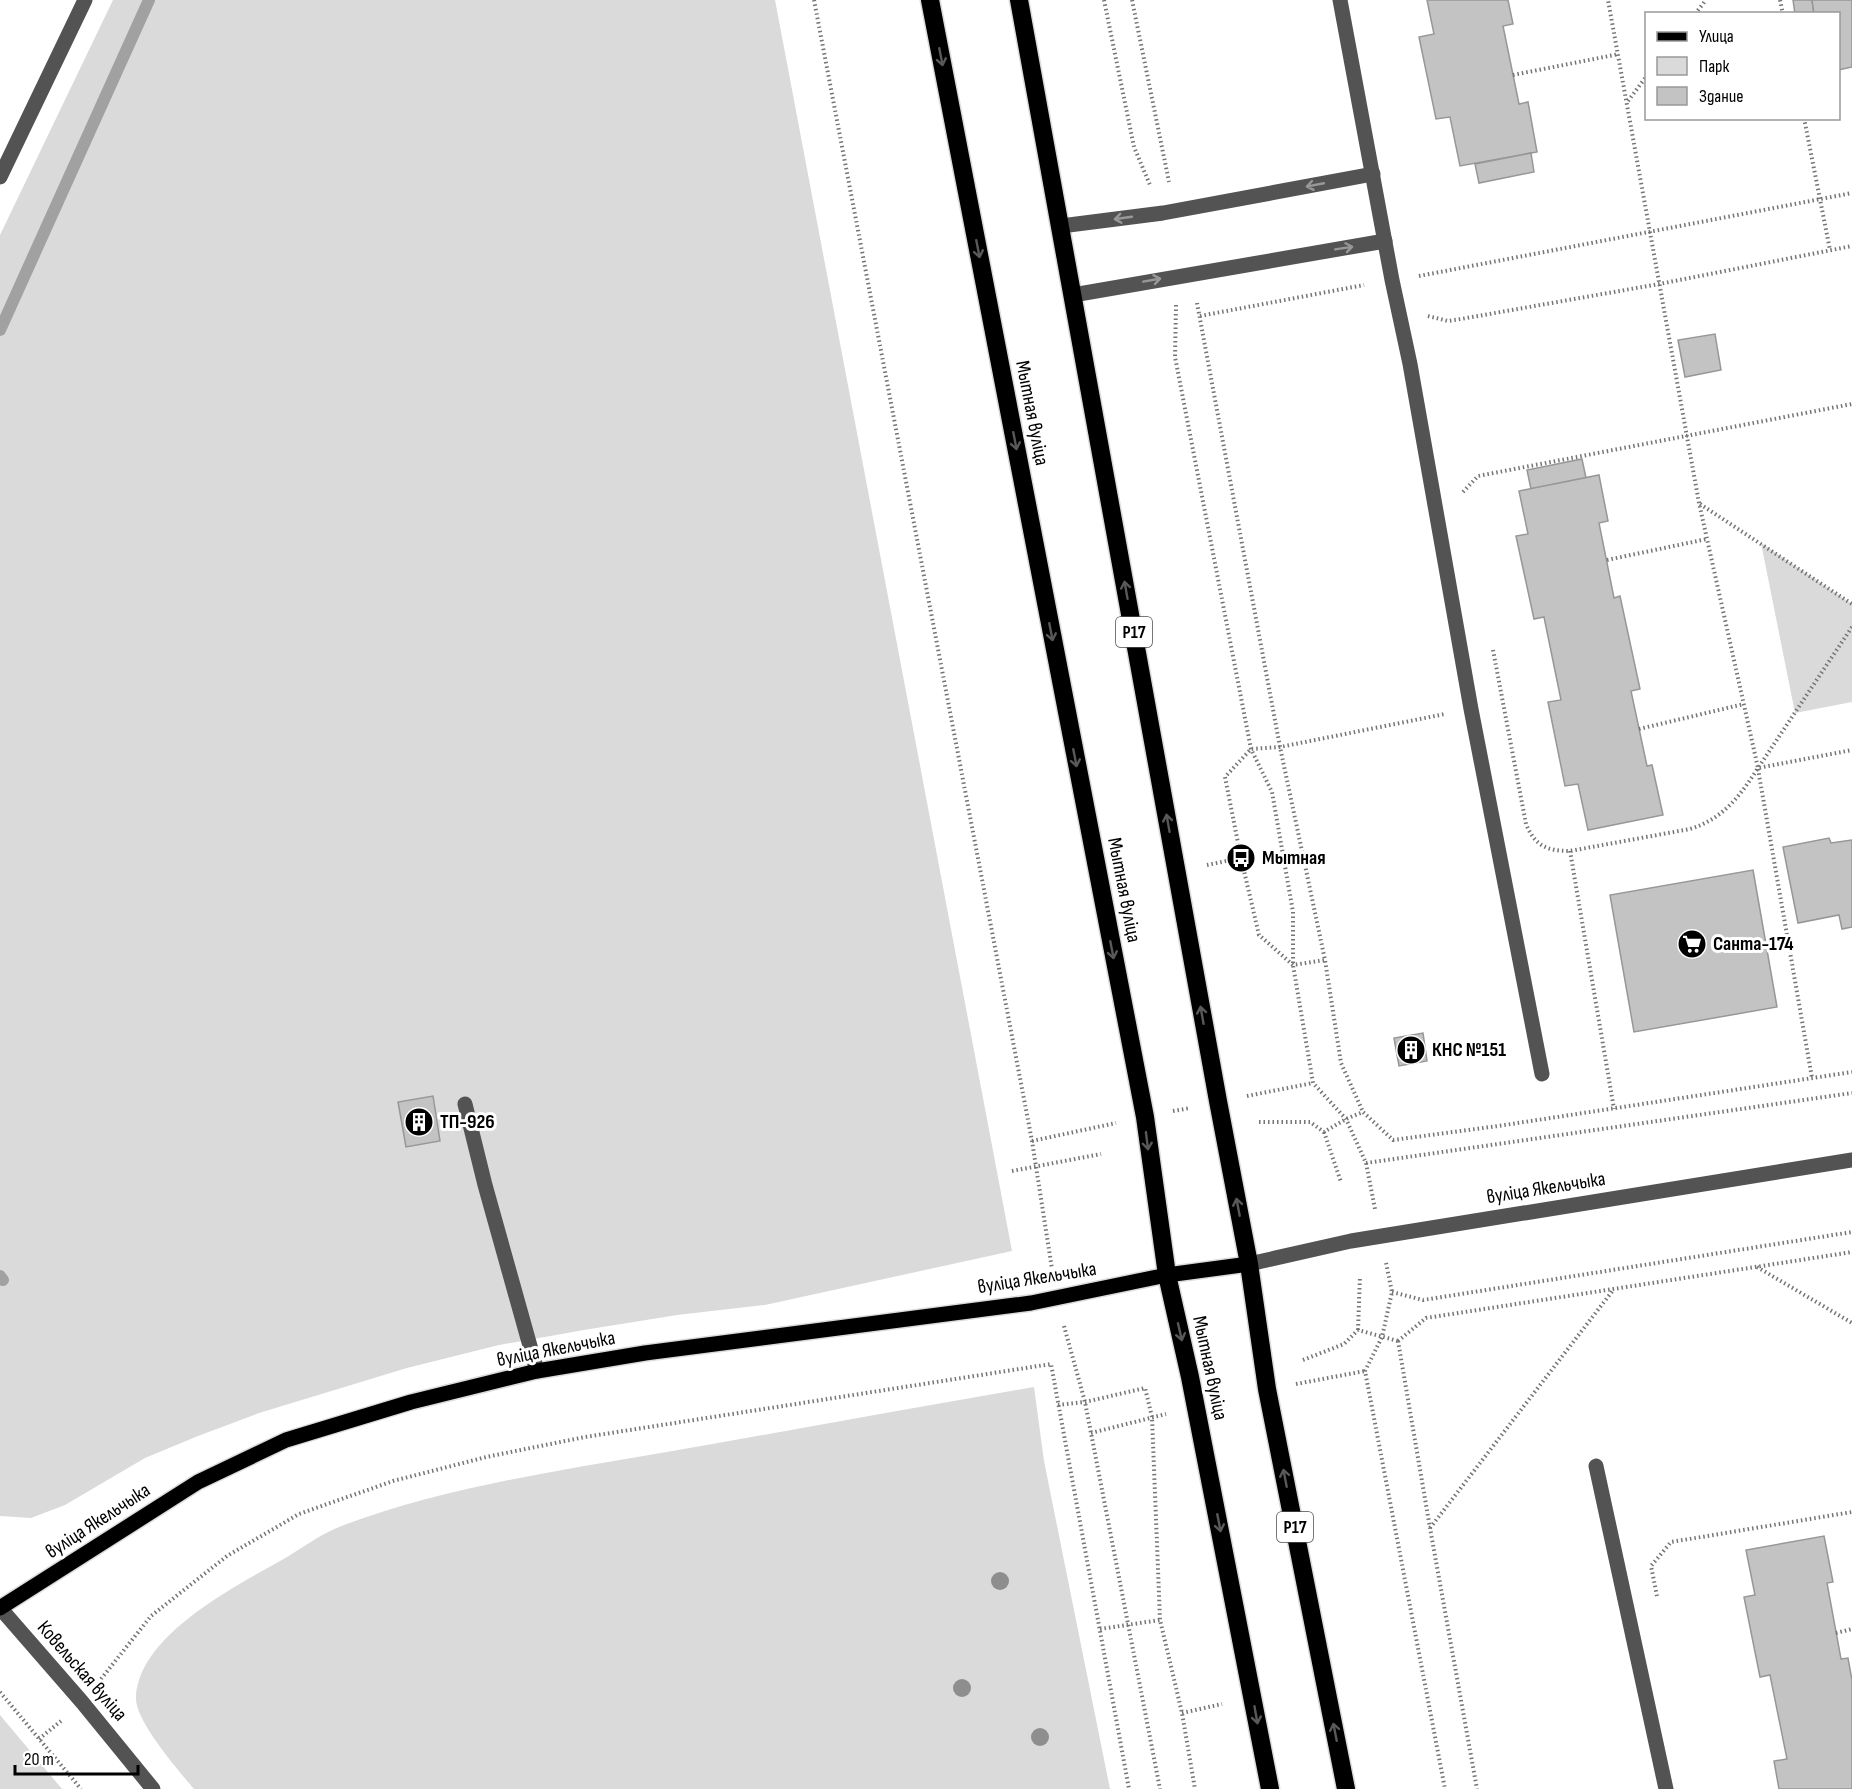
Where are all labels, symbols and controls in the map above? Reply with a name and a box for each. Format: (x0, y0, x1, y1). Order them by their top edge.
legend (1645, 12, 1840, 120)
text: Улица (1699, 26, 1734, 47)
one-way arrow (936, 47, 947, 67)
text: Парк (1699, 56, 1730, 77)
text: Здание (1699, 86, 1744, 107)
one-way arrow (1306, 180, 1326, 191)
one-way arrow (1114, 213, 1134, 224)
one-way arrow (973, 239, 984, 258)
one-way arrow (1333, 242, 1353, 253)
one-way arrow (1141, 275, 1161, 286)
street label: Мытная вуліца (1010, 359, 1054, 467)
one-way arrow (1010, 430, 1021, 450)
one-way arrow (1120, 580, 1131, 600)
road number: Р17 (1116, 617, 1152, 647)
one-way arrow (1046, 622, 1057, 641)
one-way arrow (1070, 748, 1081, 768)
one-way arrow (1162, 814, 1173, 833)
street label: Мытная вуліца (1102, 836, 1146, 944)
bus stop icon: Мытная (1225, 842, 1257, 874)
place label: Мытная (1262, 846, 1326, 870)
supermarket icon: Санта-174 (1676, 928, 1708, 960)
place label: Санта-174 (1713, 932, 1794, 956)
one-way arrow (1107, 939, 1118, 959)
one-way arrow (1196, 1006, 1207, 1025)
building icon: КНС №151 (1395, 1034, 1427, 1066)
place label: КНС №151 (1432, 1038, 1506, 1062)
building icon: ТП-926 (403, 1106, 435, 1138)
place label: ТП-926 (440, 1110, 495, 1134)
one-way arrow (1142, 1131, 1153, 1151)
street label: вуліца Якельчыка (1485, 1167, 1607, 1209)
one-way arrow (1232, 1197, 1243, 1217)
street label: вуліца Якельчыка (976, 1257, 1098, 1299)
street label: Мытная вуліца (1187, 1314, 1233, 1422)
one-way arrow (1175, 1322, 1186, 1342)
street label: вуліца Якельчыка (495, 1326, 617, 1372)
one-way arrow (1279, 1469, 1290, 1489)
street label: вуліца Якельчыка (41, 1478, 155, 1564)
road number: Р17 (1277, 1512, 1313, 1542)
one-way arrow (1214, 1513, 1225, 1533)
street label: Ковельская вуліца (32, 1616, 132, 1726)
one-way arrow (1251, 1704, 1262, 1724)
one-way arrow (1329, 1722, 1340, 1742)
scale bar (15, 1738, 138, 1776)
text: 20 m (24, 1749, 54, 1770)

